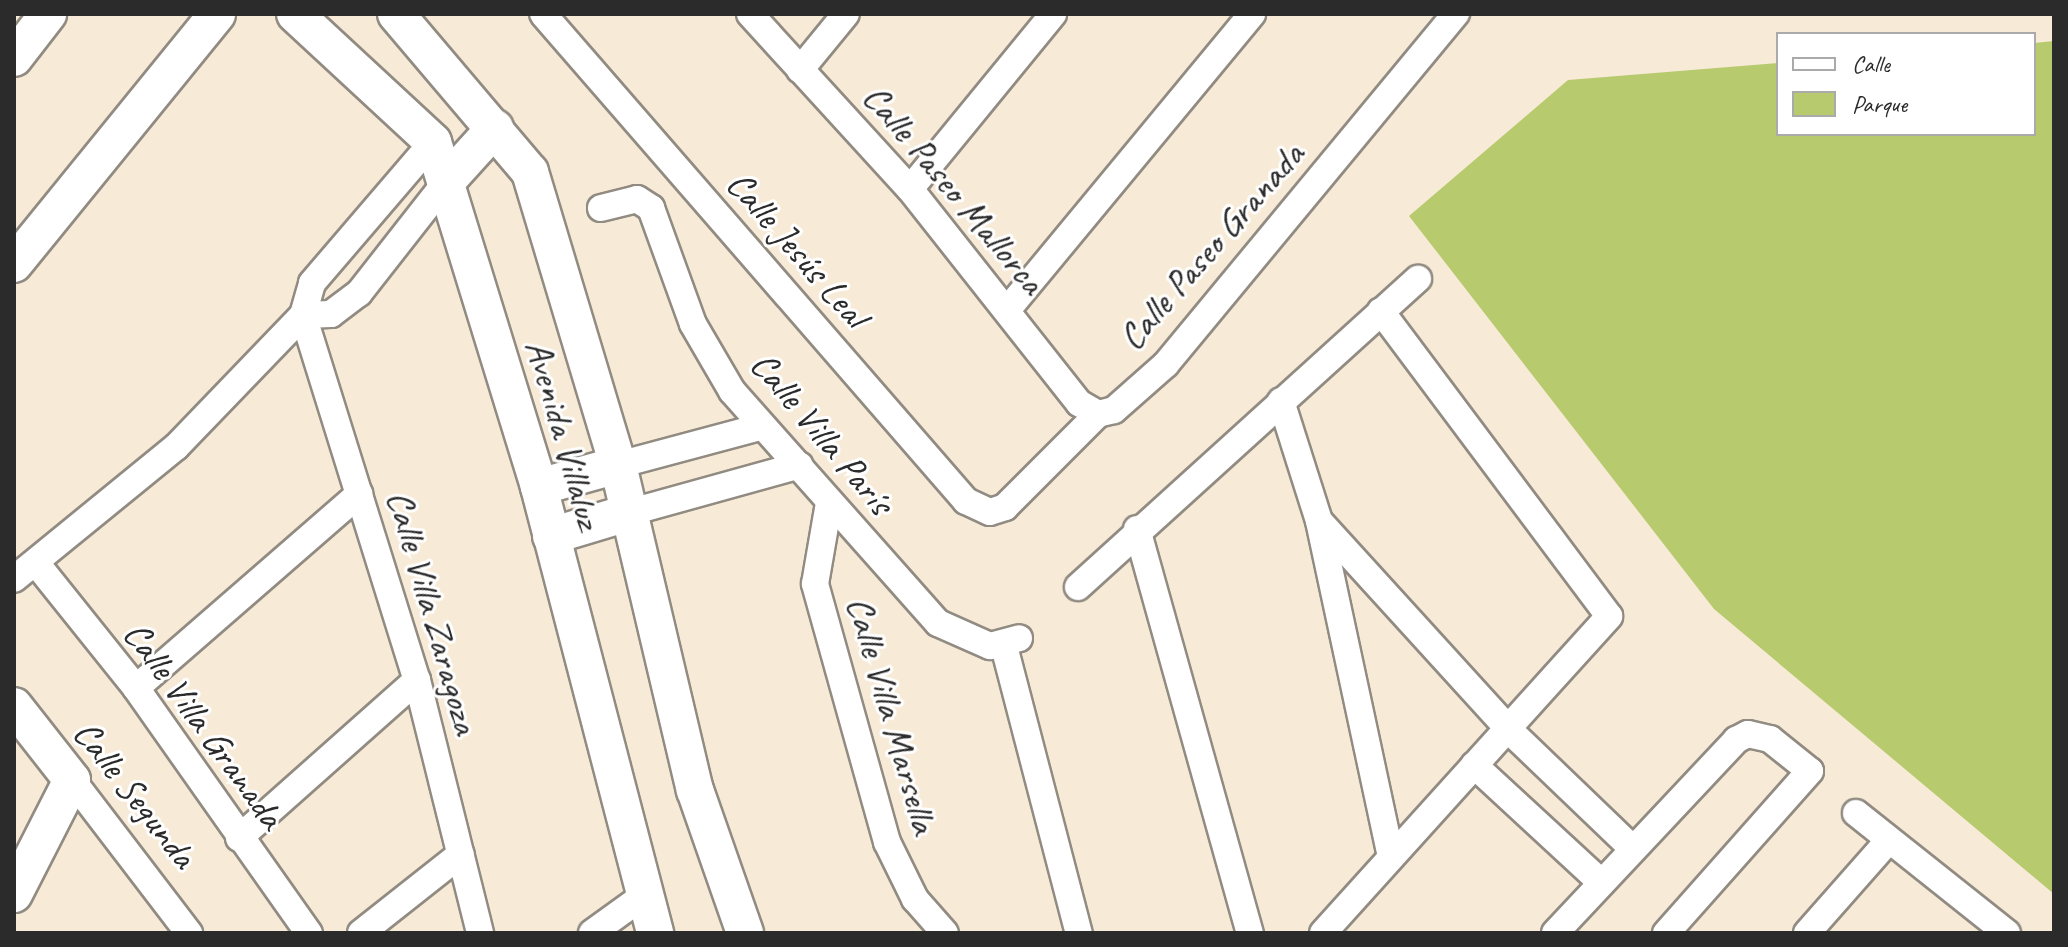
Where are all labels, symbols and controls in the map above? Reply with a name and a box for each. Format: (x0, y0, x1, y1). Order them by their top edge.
legend (1776, 32, 2036, 136)
text: Calle (1852, 49, 1890, 79)
street label: Calle Paseo Mallorca (852, 74, 1056, 304)
text: Parque (1852, 89, 1907, 119)
street label: Calle Paseo Granada (1108, 133, 1314, 359)
street label: Calle Jesús Leal (717, 162, 877, 336)
street label: Avenida Villaluz (515, 334, 613, 534)
street label: Calle Villa París (741, 342, 903, 524)
street label: Calle Villa Zaragoza (376, 485, 490, 739)
street label: Calle Villa Marsella (837, 592, 947, 838)
street label: Calle Villa Granada (114, 613, 294, 837)
street label: Calle Segunda (63, 711, 207, 877)

